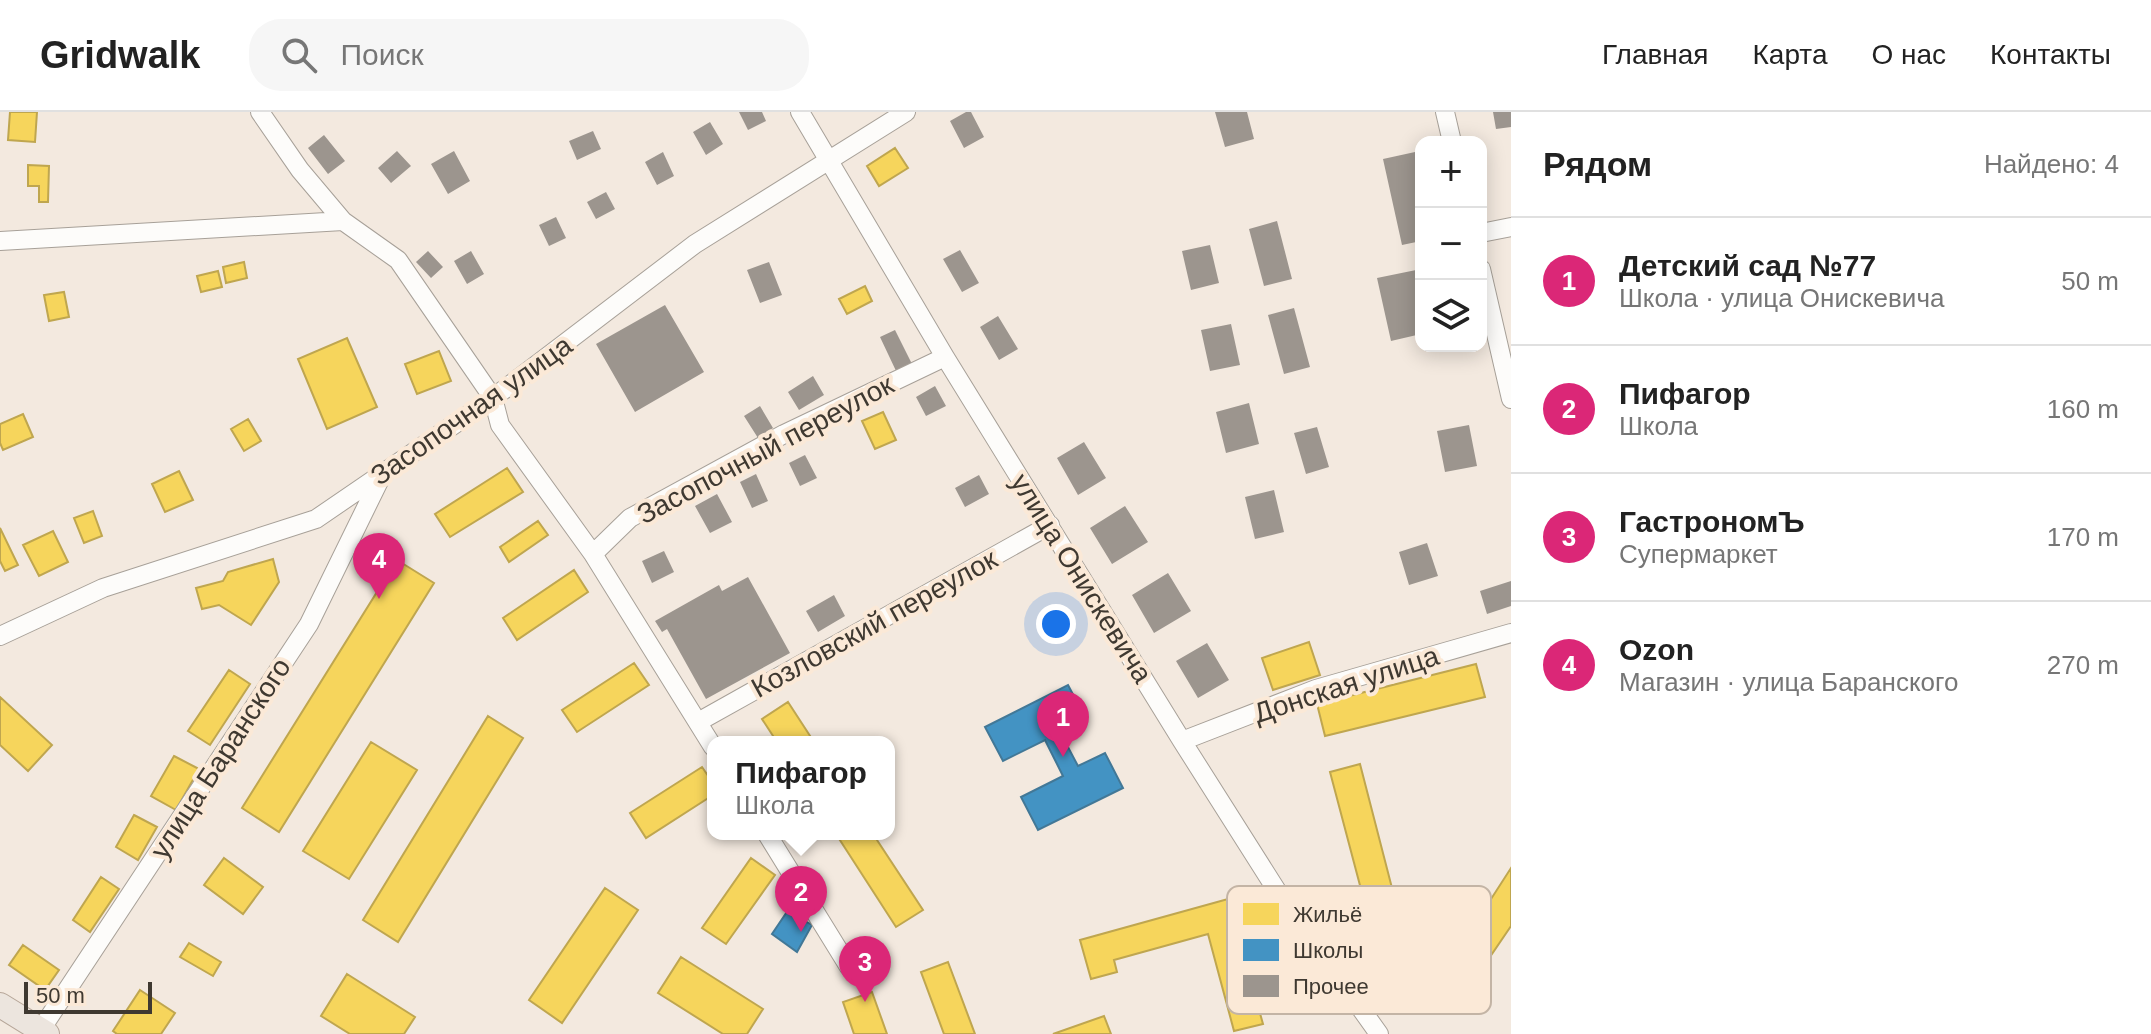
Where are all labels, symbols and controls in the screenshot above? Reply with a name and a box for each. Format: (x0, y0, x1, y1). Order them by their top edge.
search box (249, 19, 809, 91)
icon: search (277, 33, 321, 77)
text: Gridwalk (40, 34, 201, 76)
text: Поиск (341, 38, 424, 71)
text: Главная (1602, 39, 1709, 70)
text: Карта (1753, 39, 1827, 70)
text: О нас (1871, 39, 1946, 70)
text: Контакты (1990, 39, 2111, 70)
map controls (1415, 136, 1487, 352)
button: + (1415, 136, 1487, 208)
text: Рядом (1543, 145, 1652, 183)
text: Найдено: 4 (1984, 149, 2119, 179)
button: − (1415, 208, 1487, 280)
text: Детский сад №77 (1619, 249, 1876, 282)
text: 1 (1562, 266, 1576, 296)
text: 50 m (2061, 266, 2119, 296)
button: layers (1415, 280, 1487, 352)
text: Школа · улица Онискевича (1619, 283, 1944, 313)
street label: Засопочная улица (365, 329, 578, 491)
street label: Засопочный переулок (632, 368, 899, 530)
text: Пифагор (1619, 377, 1751, 410)
text: 2 (1562, 394, 1576, 424)
text: 160 m (2047, 394, 2119, 424)
text: Школа (1619, 411, 1698, 441)
street label: улица Онискевича (1005, 468, 1159, 689)
text: ГастрономЪ (1619, 505, 1805, 538)
text: 3 (1562, 522, 1576, 552)
text: 170 m (2047, 522, 2119, 552)
pin: 4 (353, 533, 405, 599)
text: Супермаркет (1619, 539, 1778, 569)
street label: Козловский переулок (746, 543, 1003, 704)
your location (1036, 604, 1076, 644)
text: Ozon (1619, 633, 1694, 666)
street label: Донская улица (1250, 640, 1443, 729)
text: 4 (1562, 650, 1576, 680)
text: 270 m (2047, 650, 2119, 680)
street label: улица Баранского (144, 652, 297, 864)
text: Магазин · улица Баранского (1619, 667, 1958, 697)
pin: 1 (1037, 691, 1089, 757)
popup (707, 736, 895, 840)
text: Пифагор (735, 756, 867, 789)
text: Школа (735, 790, 814, 820)
pin: 2 (775, 866, 827, 932)
legend (1227, 886, 1491, 1014)
text: Жильё (1293, 902, 1362, 927)
pin: 3 (839, 936, 891, 1002)
text: Школы (1293, 938, 1363, 963)
text: Прочее (1293, 974, 1369, 999)
scale bar (24, 978, 152, 1014)
text: 50 m (36, 983, 85, 1008)

